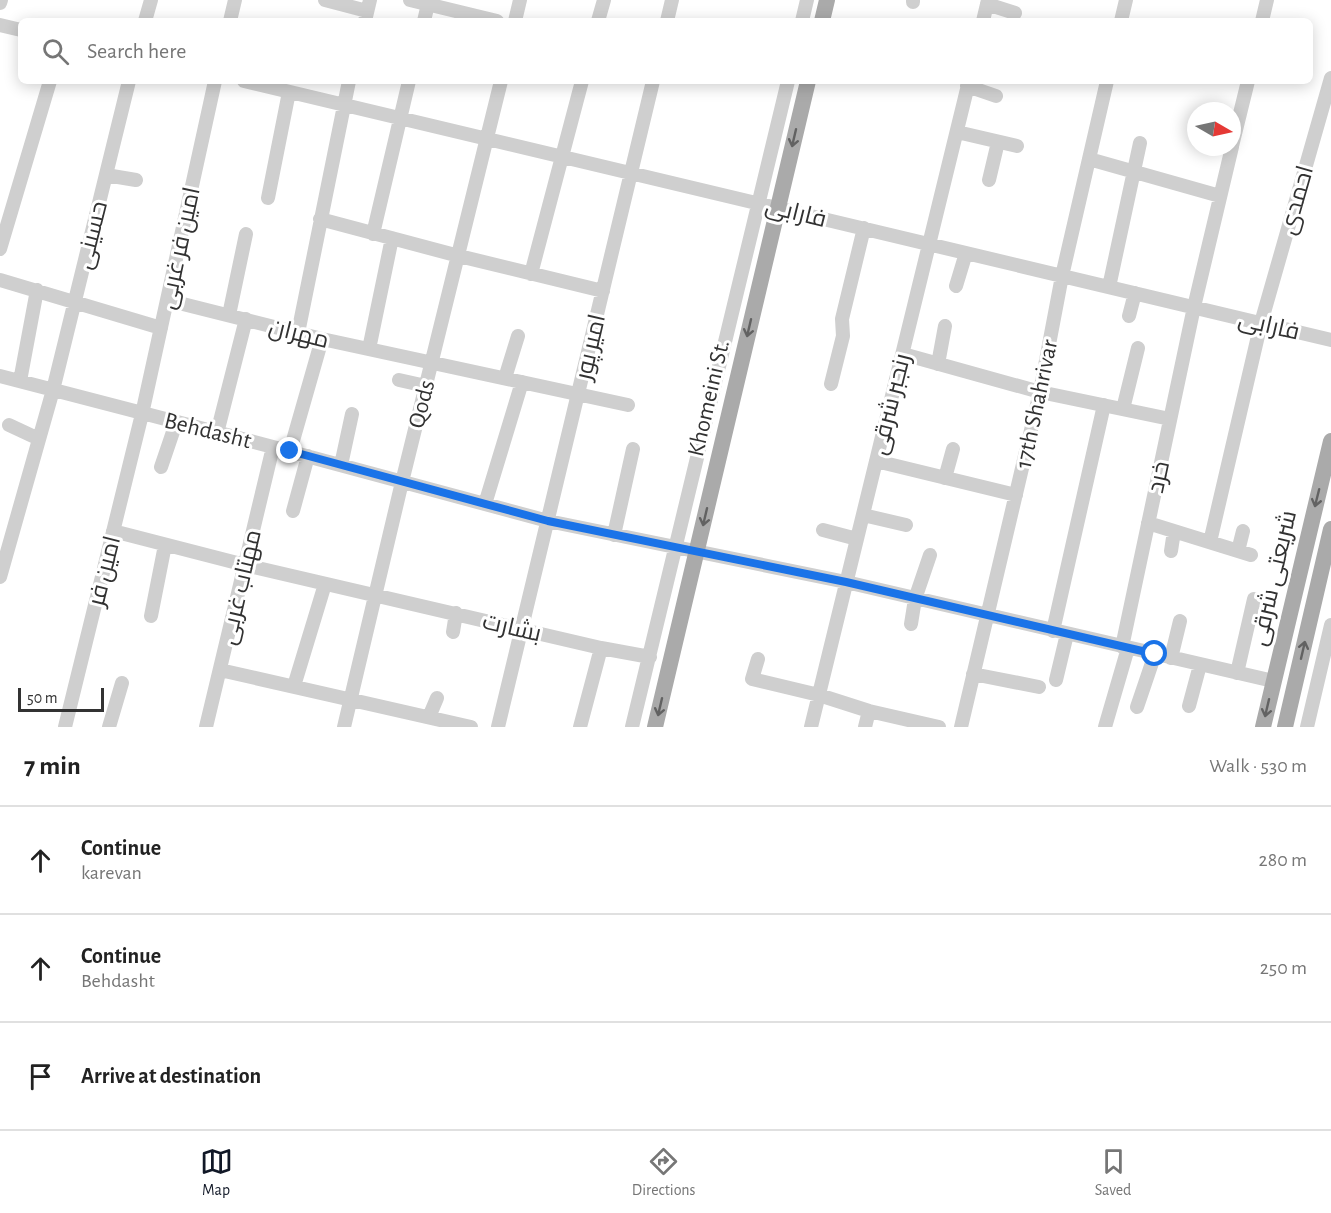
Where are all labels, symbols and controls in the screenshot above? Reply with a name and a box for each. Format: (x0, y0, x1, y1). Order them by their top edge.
search box (18, 18, 1313, 84)
icon: search (39, 35, 72, 68)
text: Search here (87, 40, 186, 62)
north arrow (1187, 102, 1241, 156)
one-way arrow (788, 128, 800, 147)
street label: احمدی (1276, 163, 1319, 238)
street label: امین فر غربی (155, 185, 206, 312)
street label: فارابی (763, 194, 829, 233)
street label: حسینی (72, 199, 113, 272)
street label: فارابی (1236, 307, 1302, 346)
street label: امیر پور (571, 312, 613, 385)
street label: مهران (266, 315, 331, 354)
one-way arrow (743, 318, 755, 337)
street label: Khomeini St. (684, 337, 734, 459)
street label: 17th Shahrivar (1012, 337, 1062, 471)
street label: رنجبر شرقی (866, 351, 916, 457)
street label: Qods (404, 378, 439, 431)
street label: Behdasht (162, 409, 254, 453)
route end (276, 437, 302, 463)
street label: خرد (1144, 459, 1174, 495)
one-way arrow (1310, 488, 1322, 507)
one-way arrow (698, 508, 710, 527)
street label: شریعتی شرقی (1246, 508, 1302, 648)
street label: مهتاب غربی (216, 527, 267, 647)
street label: امین فر (84, 534, 126, 611)
street label: بشارت (480, 609, 544, 646)
route start (1141, 640, 1167, 666)
one-way arrow (1297, 640, 1309, 659)
scale bar (18, 685, 104, 712)
text: 50 m (27, 690, 58, 706)
one-way arrow (654, 697, 665, 717)
one-way arrow (1261, 698, 1272, 717)
text: 7 min (24, 753, 81, 779)
text: Walk · 530 m (1209, 756, 1307, 776)
text: Continue (81, 837, 161, 859)
icon: ahead (24, 844, 57, 877)
text: 280 m (1259, 850, 1307, 870)
text: karevan (81, 863, 142, 883)
text: Continue (81, 945, 161, 967)
icon: ahead (24, 952, 57, 985)
text: 250 m (1260, 958, 1307, 978)
text: Behdasht (81, 971, 155, 991)
icon: arrive (24, 1060, 57, 1093)
text: Arrive at destination (81, 1065, 261, 1087)
tab: Map (200, 1145, 233, 1200)
tab: Directions (632, 1145, 696, 1200)
tab: Saved (1095, 1145, 1131, 1200)

